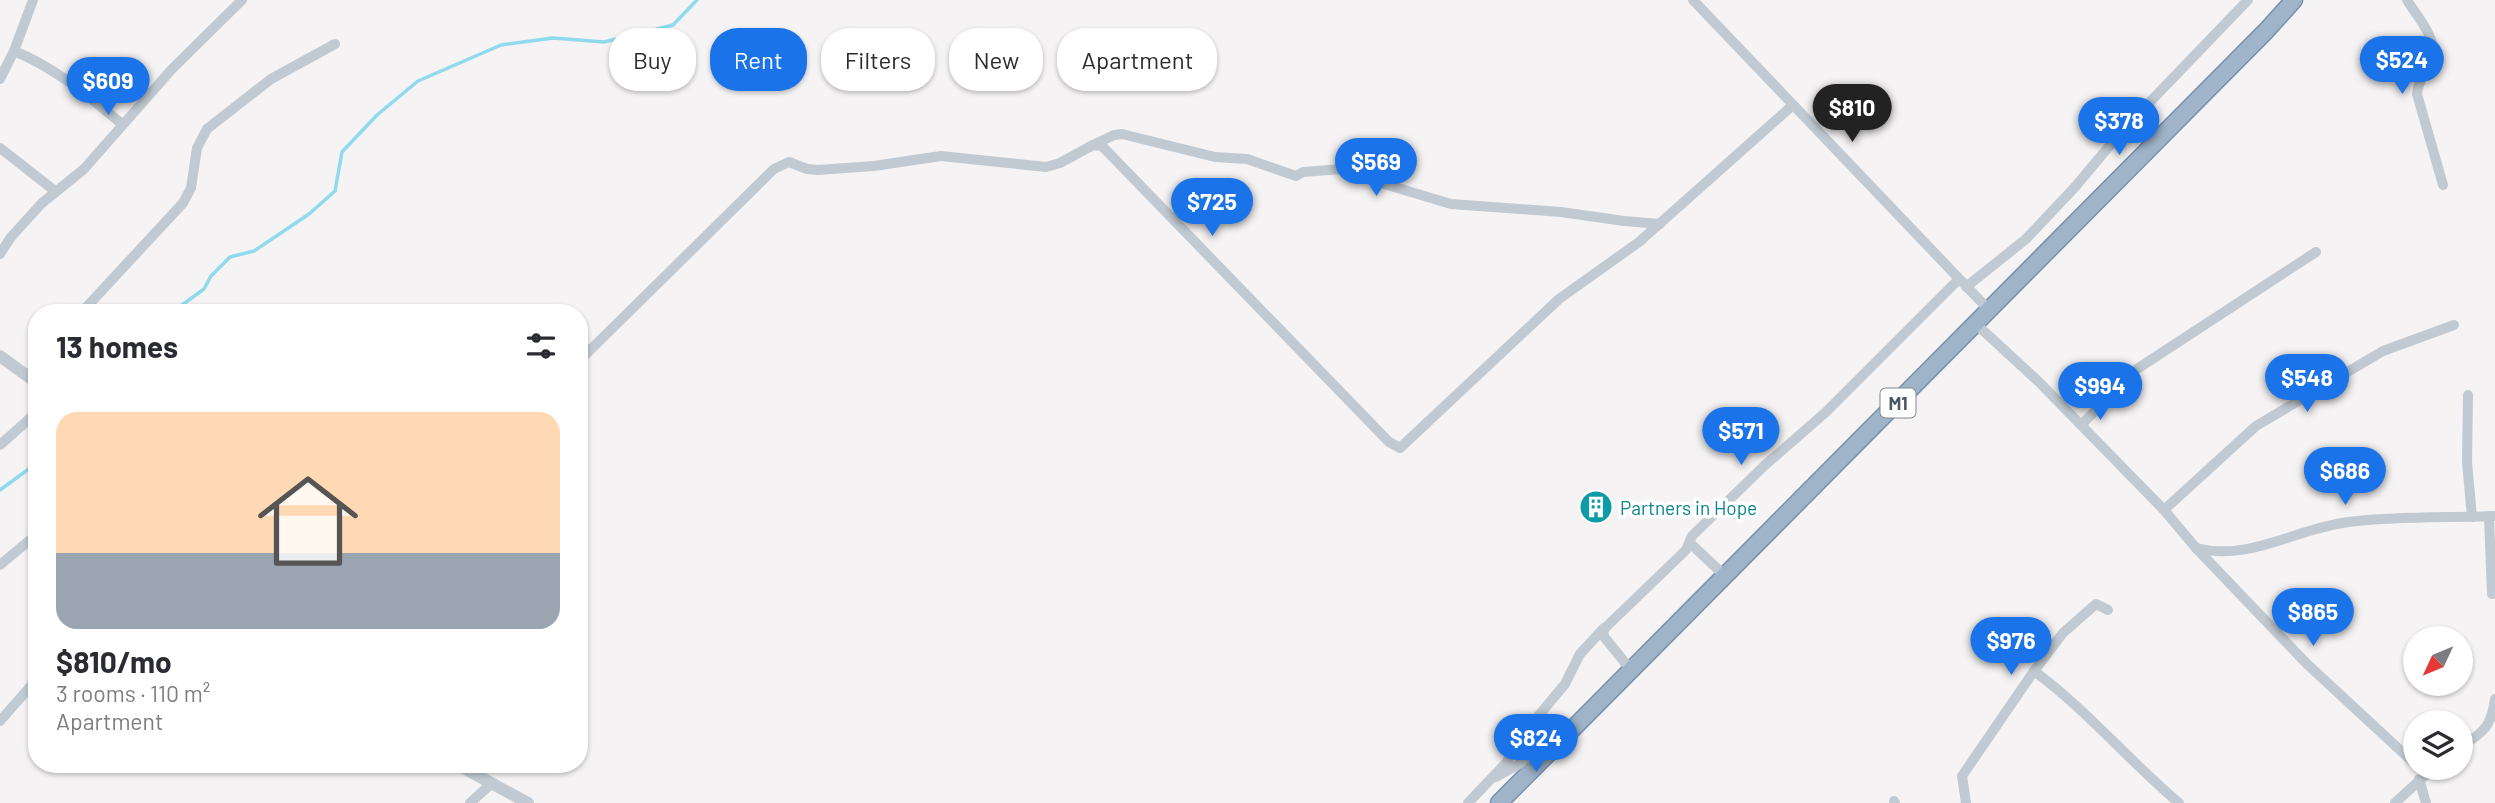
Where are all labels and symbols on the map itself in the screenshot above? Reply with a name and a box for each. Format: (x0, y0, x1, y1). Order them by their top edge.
pin: $524 (2361, 36, 2443, 96)
pin: $609 (67, 58, 149, 117)
pin: $810 (1811, 85, 1893, 144)
pin: $378 (2078, 97, 2160, 157)
pin: $569 (1335, 138, 1417, 198)
pin: $725 (1171, 178, 1253, 238)
pin: $548 (2266, 354, 2348, 414)
pin: $994 (2059, 362, 2141, 422)
road number: M1 (1881, 388, 1916, 418)
pin: $571 (1700, 407, 1782, 467)
pin: $686 (2304, 448, 2386, 507)
building icon: Partners in Hope (1577, 488, 1615, 526)
place label: Partners in Hope (1620, 496, 1757, 519)
pin: $865 (2272, 588, 2354, 648)
pin: $976 (1970, 618, 2052, 677)
north arrow (2403, 626, 2473, 696)
pin: $824 (1495, 714, 1577, 774)

